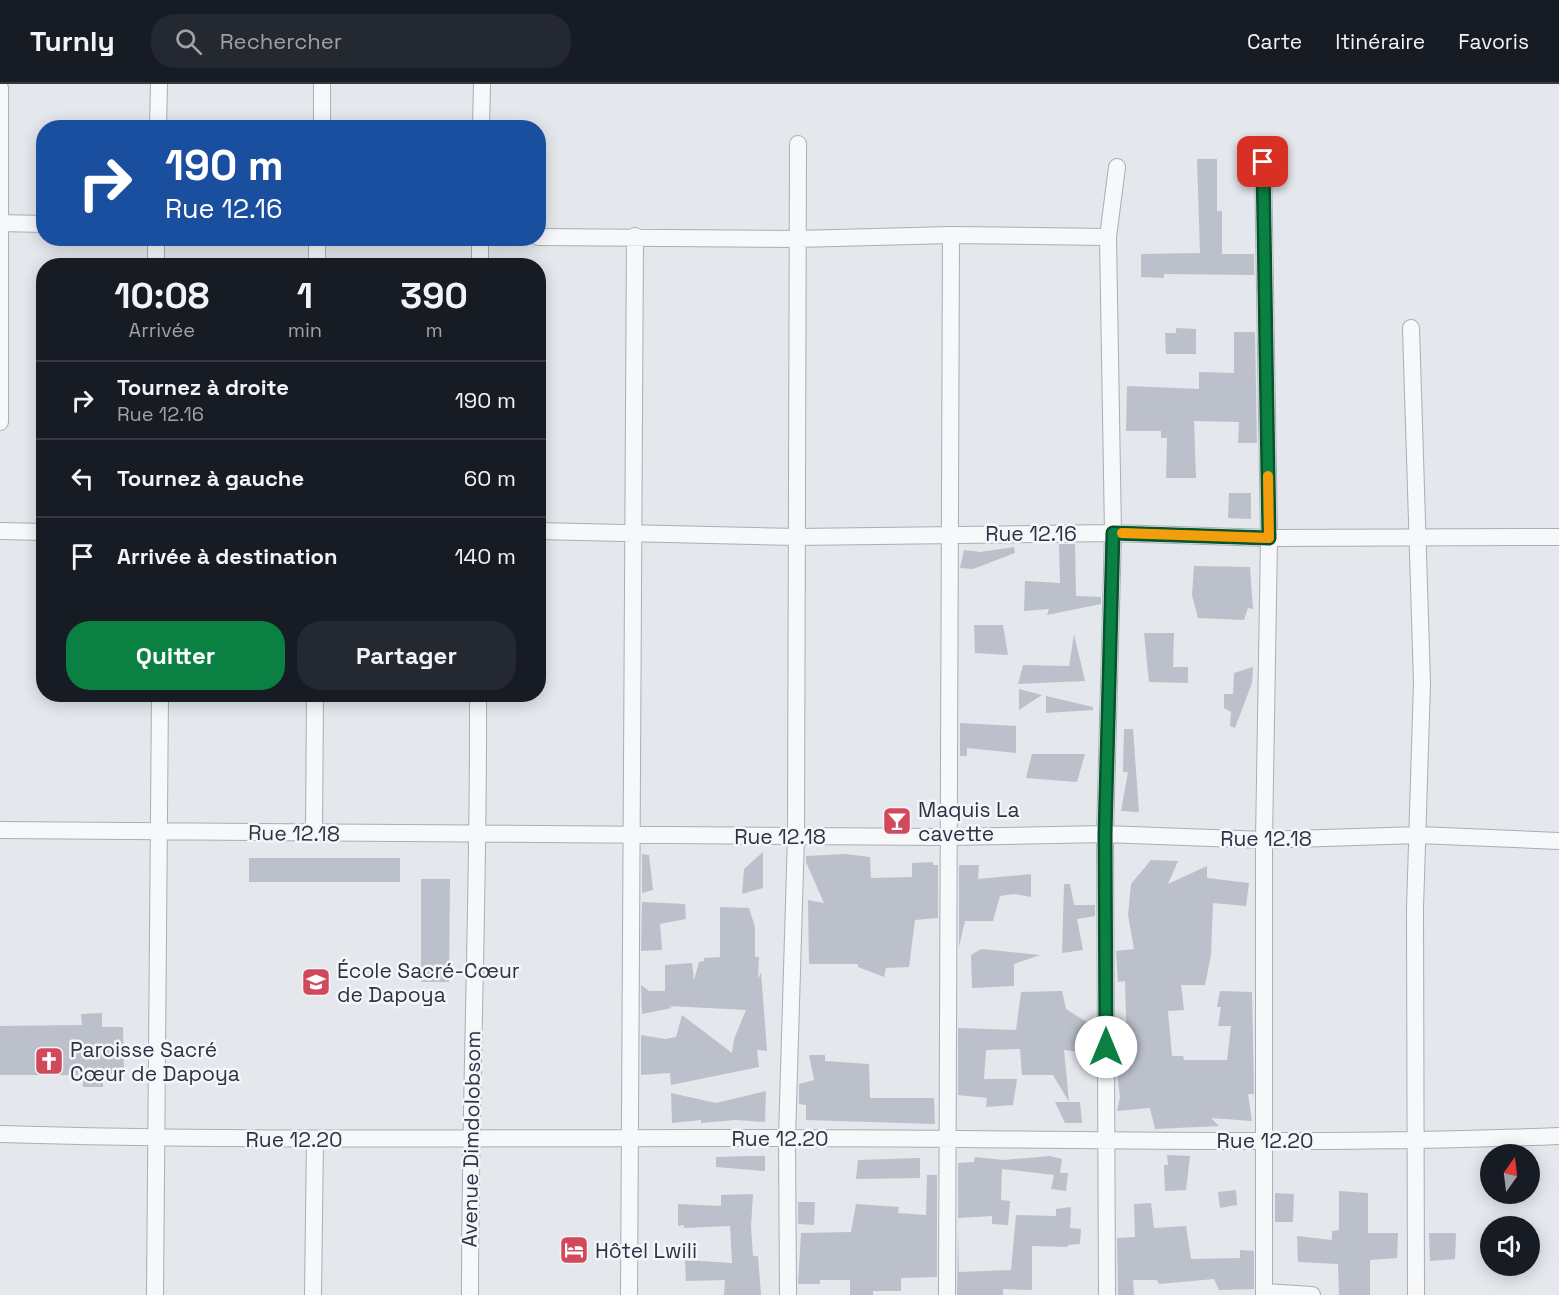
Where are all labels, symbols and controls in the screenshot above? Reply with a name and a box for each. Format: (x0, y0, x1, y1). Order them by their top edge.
search box (151, 14, 571, 68)
text: Turnly (30, 23, 115, 59)
icon: search (172, 25, 205, 58)
text: Rechercher (220, 27, 342, 55)
text: Carte (1247, 28, 1302, 55)
text: Itinéraire (1335, 28, 1425, 55)
text: Favoris (1458, 28, 1529, 55)
pin (1237, 136, 1288, 187)
text: 190 m (165, 139, 284, 192)
icon: right (66, 144, 144, 222)
icon: arrive (1246, 145, 1279, 178)
text: Rue 12.16 (165, 191, 283, 226)
text: 10:08 (114, 273, 209, 319)
text: 1 (297, 273, 313, 319)
text: 390 (400, 273, 468, 319)
text: Arrivée (129, 317, 195, 343)
text: min (288, 317, 322, 343)
text: m (425, 317, 443, 343)
text: Tournez à droite (117, 373, 289, 401)
icon: right (66, 384, 99, 417)
text: 190 m (455, 386, 516, 414)
text: Rue 12.16 (117, 401, 204, 427)
icon: left (66, 462, 99, 495)
text: Tournez à gauche (117, 464, 304, 492)
text: 60 m (464, 464, 516, 492)
street label: Rue 12.16 (985, 520, 1077, 547)
icon: arrive (66, 540, 99, 573)
text: Arrivée à destination (117, 542, 338, 570)
text: 140 m (454, 542, 516, 570)
button: Quitter (66, 621, 285, 690)
button: Partager (297, 621, 516, 690)
place label: Maquis La cavette (918, 796, 1019, 847)
bar icon: Maquis La cavette (881, 805, 913, 837)
street label: Rue 12.18 (248, 819, 340, 847)
street label: Rue 12.18 (734, 823, 826, 850)
street label: Rue 12.18 (1220, 825, 1312, 852)
place label: École Sacré-Cœur de Dapoya (337, 957, 520, 1008)
school or university icon: École Sacré-Cœur de Dapoya (300, 966, 332, 998)
position arrow (1074, 1015, 1138, 1079)
street label: Avenue Dimdolobsom (456, 1030, 486, 1248)
place label: Paroisse Sacré Cœur de Dapoya (70, 1036, 240, 1087)
church icon: Paroisse Sacré Cœur de Dapoya (33, 1045, 65, 1077)
street label: Rue 12.20 (732, 1125, 828, 1152)
street label: Rue 12.20 (246, 1126, 342, 1153)
street label: Rue 12.20 (1217, 1127, 1313, 1154)
north arrow (1480, 1144, 1540, 1204)
map controls (1480, 1144, 1540, 1276)
button: sound (1480, 1216, 1540, 1276)
hotel icon: Hôtel Lwili (558, 1234, 590, 1266)
place label: Hôtel Lwili (595, 1237, 697, 1264)

